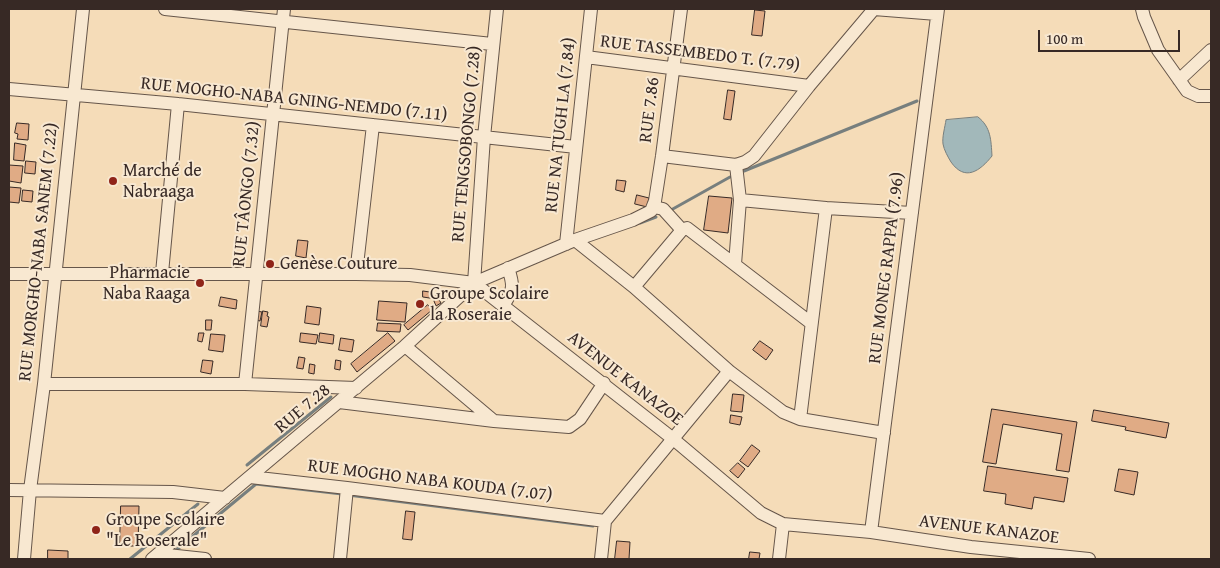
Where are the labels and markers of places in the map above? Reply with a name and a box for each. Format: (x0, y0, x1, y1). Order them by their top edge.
place label: Marché de Nabraaga (123, 160, 202, 202)
marker: Marché de Nabraaga (107, 175, 119, 187)
place label: Genèse Couture (280, 253, 398, 275)
marker: Genèse Couture (264, 258, 276, 270)
place label: Pharmacie Naba Raaga (103, 262, 190, 304)
marker: Pharmacie Naba Raaga (194, 277, 206, 289)
place label: Groupe Scolaire la Roseraie (430, 283, 549, 326)
marker: Groupe Scolaire la Roseraie (414, 298, 426, 310)
place label: Groupe Scolaire "Le Roserale" (106, 509, 225, 552)
marker: Groupe Scolaire "Le Roserale" (90, 524, 102, 536)

